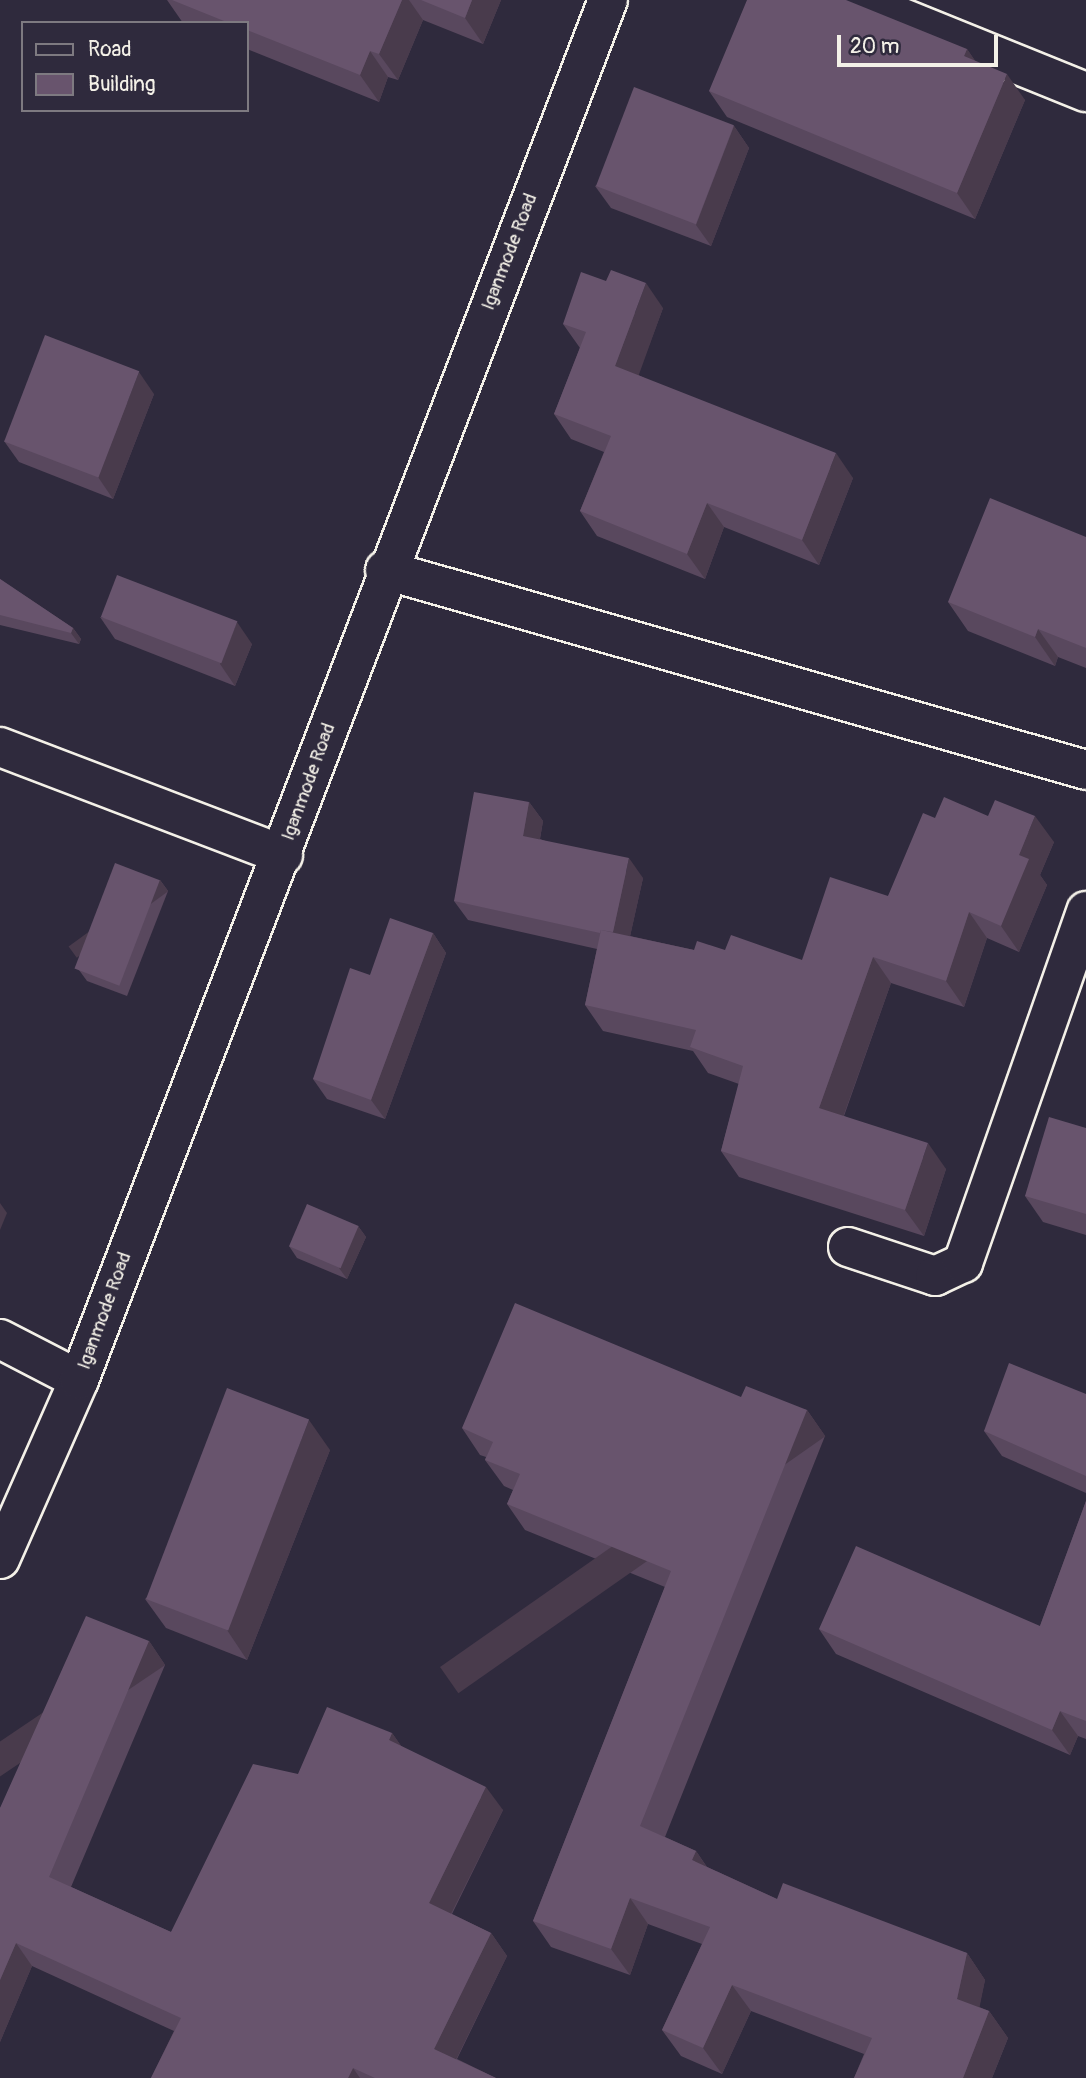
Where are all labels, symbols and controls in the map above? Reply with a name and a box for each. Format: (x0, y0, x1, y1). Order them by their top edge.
legend (21, 21, 248, 112)
scale bar (841, 21, 1002, 65)
text: 20 m (850, 33, 899, 60)
text: Road (88, 36, 132, 63)
text: Building (88, 71, 155, 98)
street label: Iganmode Road (477, 190, 543, 314)
street label: Iganmode Road (277, 720, 341, 844)
street label: Iganmode Road (73, 1249, 137, 1373)

